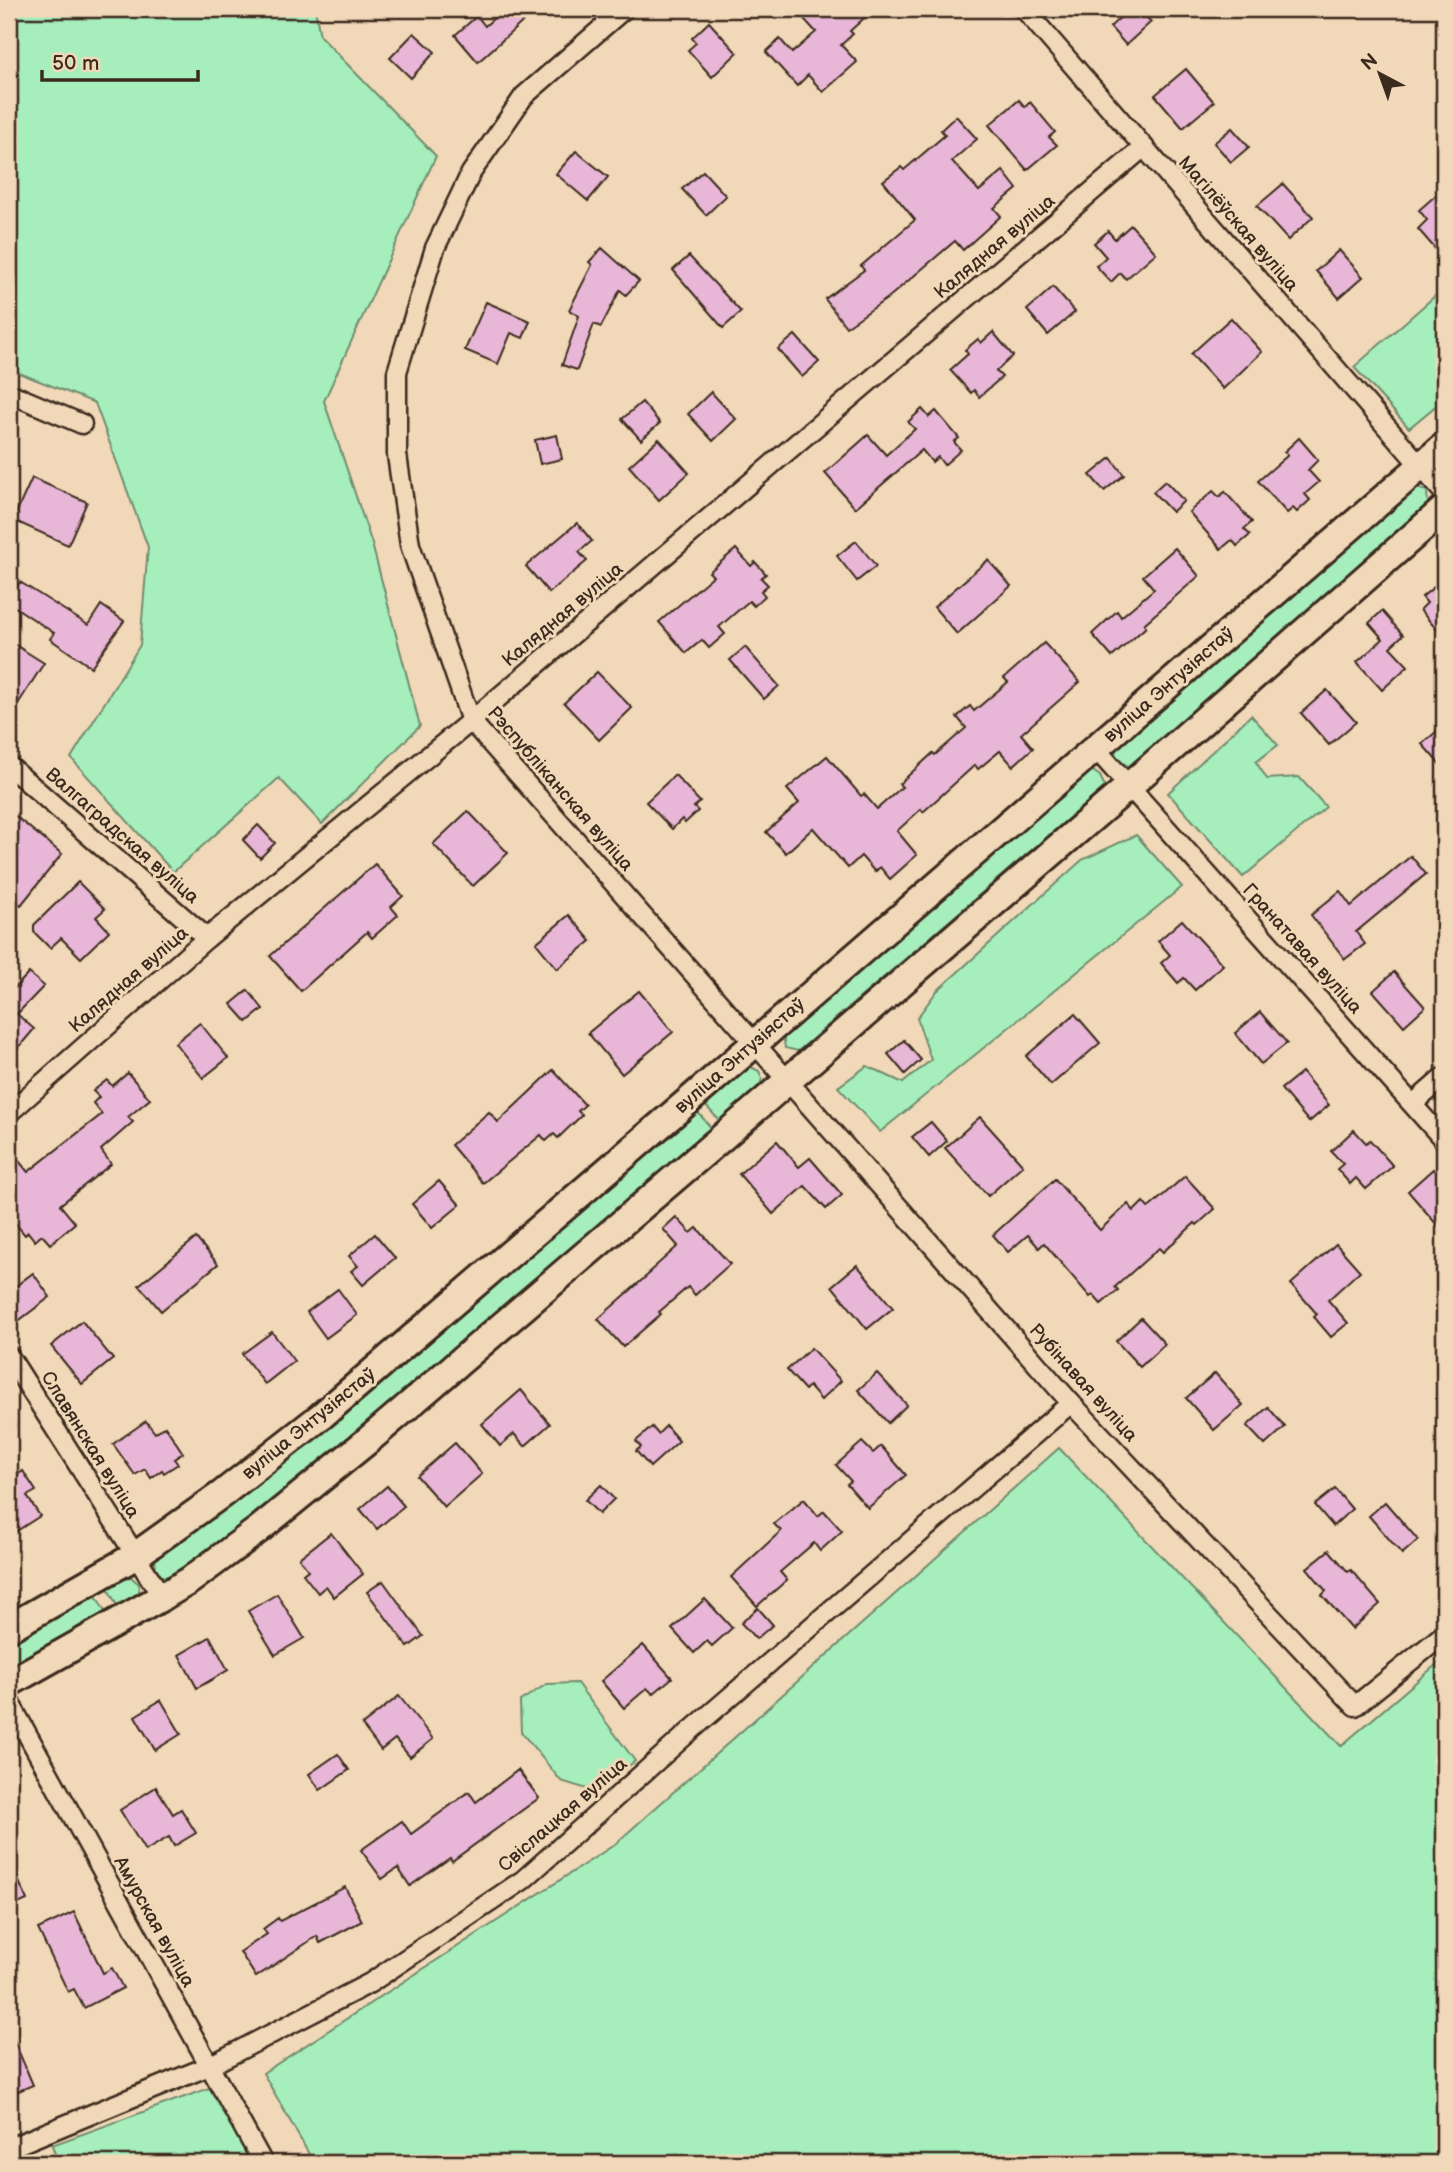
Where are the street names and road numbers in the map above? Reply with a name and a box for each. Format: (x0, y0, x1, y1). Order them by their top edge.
street label: Магілёўская вуліца (1173, 152, 1303, 296)
street label: Калядная вуліца (930, 190, 1060, 304)
street label: Калядная вуліца (498, 558, 628, 672)
street label: вуліца Энтузіястаў (1099, 622, 1239, 748)
street label: Рэспубліканская вуліца (482, 702, 638, 876)
street label: Валгаградская вуліца (41, 763, 203, 909)
street label: Гранатавая вуліца (1237, 879, 1367, 1019)
street label: Калядная вуліца (65, 922, 193, 1038)
street label: вуліца Энтузіястаў (670, 993, 810, 1119)
street label: Рубінавая вуліца (1024, 1319, 1142, 1447)
street label: вуліца Энтузіястаў (238, 1363, 381, 1485)
street label: Славянская вуліца (36, 1367, 144, 1523)
street label: Свіслацкая вуліца (494, 1753, 632, 1877)
street label: Амурская вуліца (108, 1852, 199, 1991)

